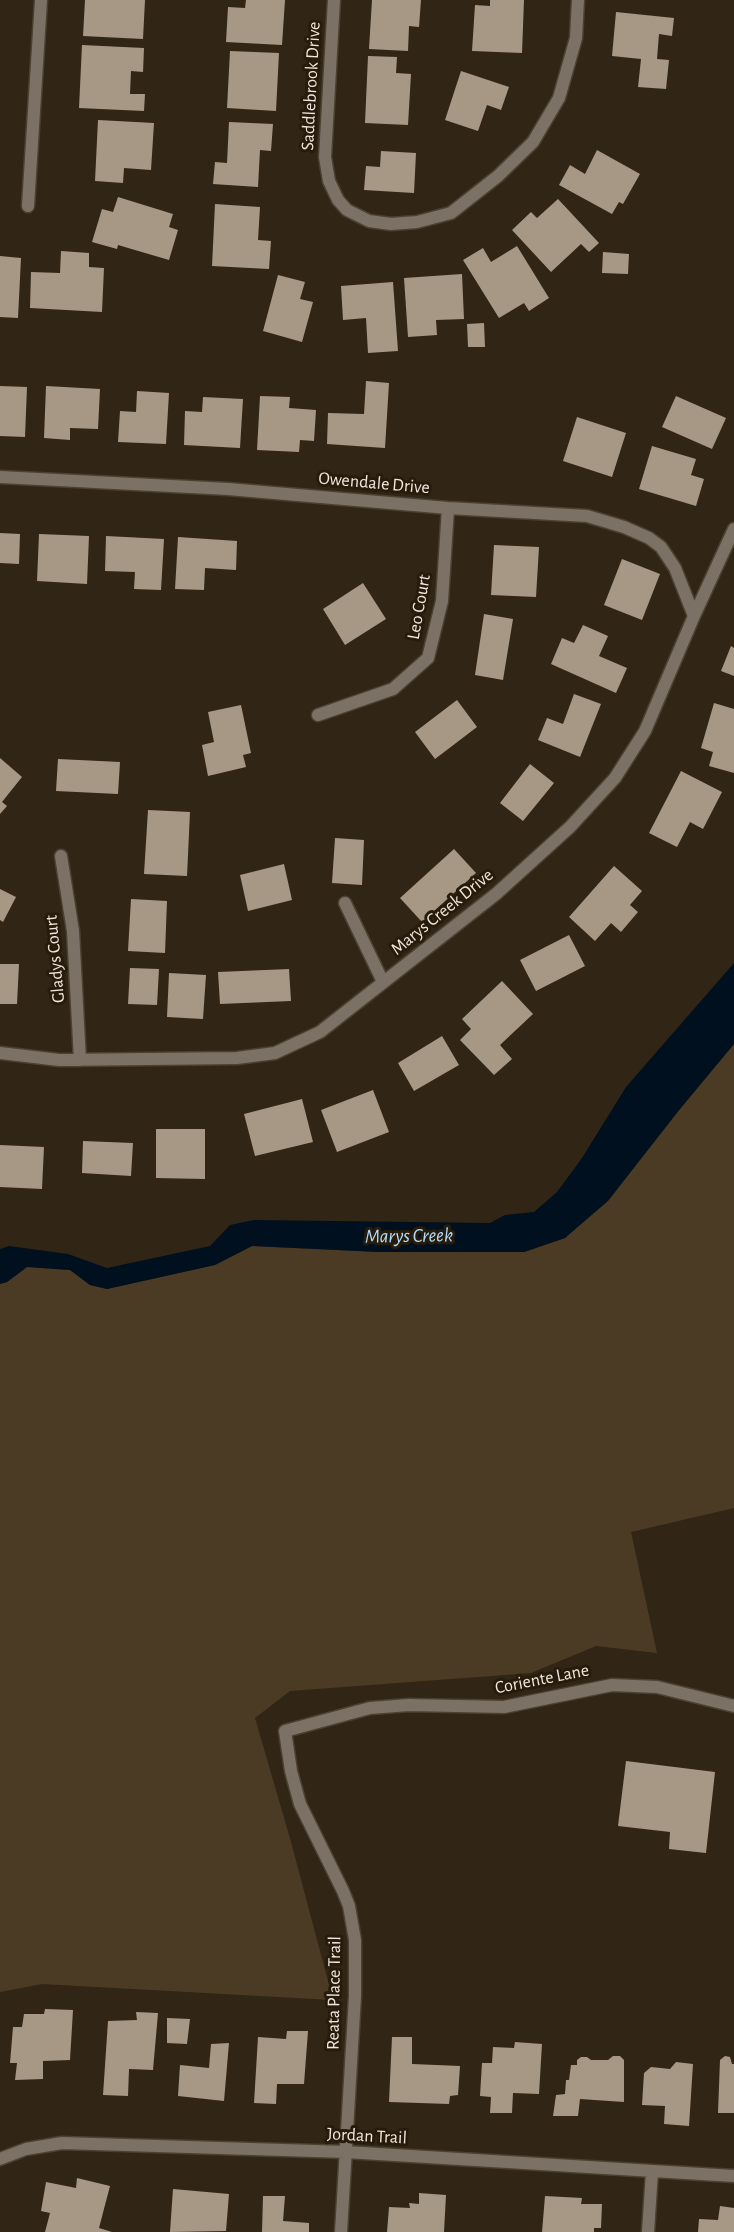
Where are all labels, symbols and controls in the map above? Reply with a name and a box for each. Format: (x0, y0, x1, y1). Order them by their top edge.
street label: Saddlebrook Drive (297, 21, 325, 151)
street label: Owendale Drive (317, 467, 431, 499)
street label: Leo Court (403, 573, 435, 641)
street label: Marys Creek Drive (386, 864, 498, 960)
street label: Gladys Court (40, 914, 70, 1004)
water label: Marys Creek (365, 1223, 453, 1249)
street label: Coriente Lane (493, 1659, 591, 1699)
street label: Reata Place Trail (322, 1936, 346, 2050)
street label: Jordan Trail (327, 2123, 407, 2149)

